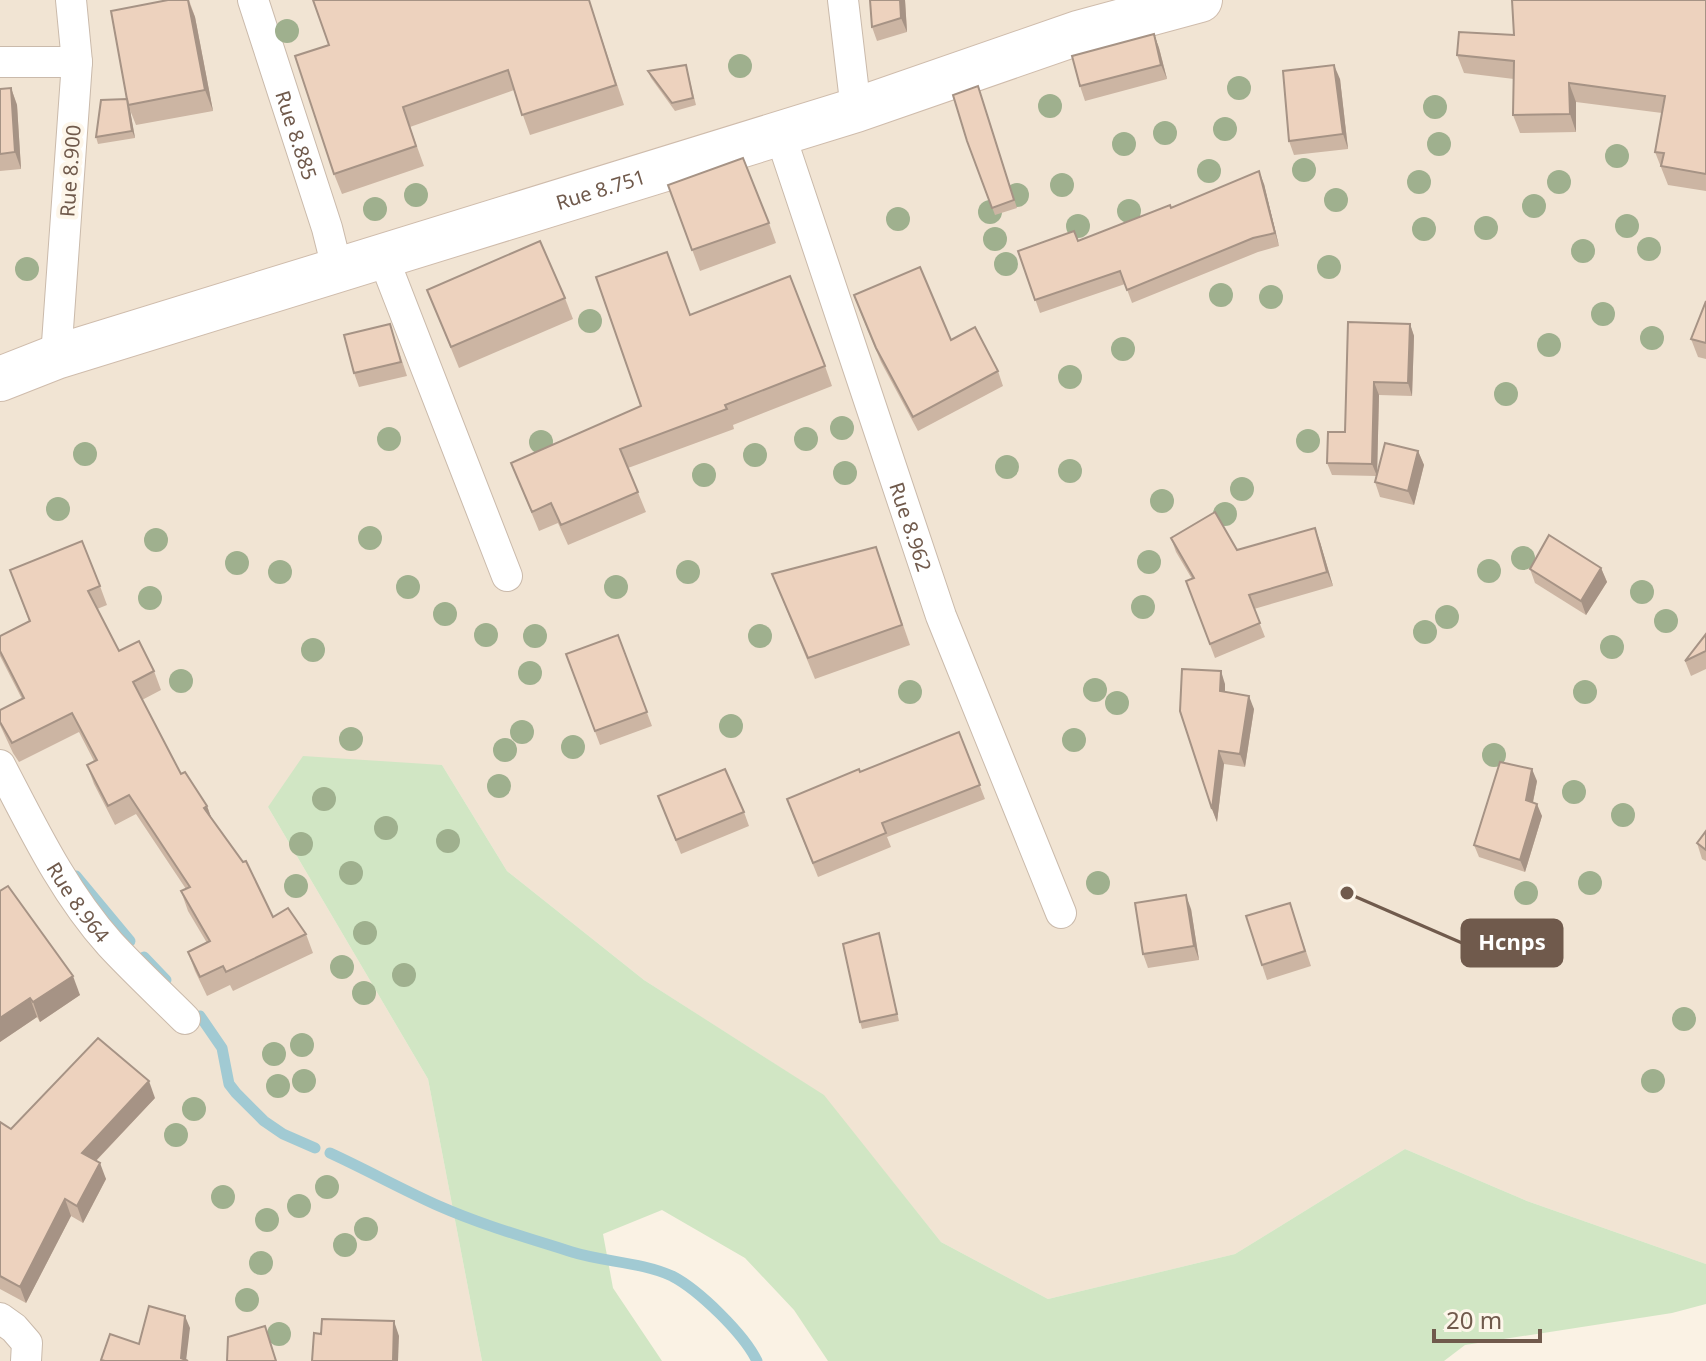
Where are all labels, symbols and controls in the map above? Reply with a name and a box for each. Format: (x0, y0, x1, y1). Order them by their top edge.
street label: Rue 8.885 (270, 87, 324, 183)
street label: Rue 8.900 (53, 124, 87, 218)
street label: Rue 8.751 (552, 162, 649, 215)
street label: Rue 8.962 (884, 479, 939, 575)
street label: Rue 8.964 (41, 857, 116, 948)
callout: Hcnps (1462, 920, 1562, 966)
text: Hcnps (1478, 926, 1546, 956)
scale bar (1434, 1293, 1540, 1343)
text: 20 m (1446, 1303, 1502, 1336)

